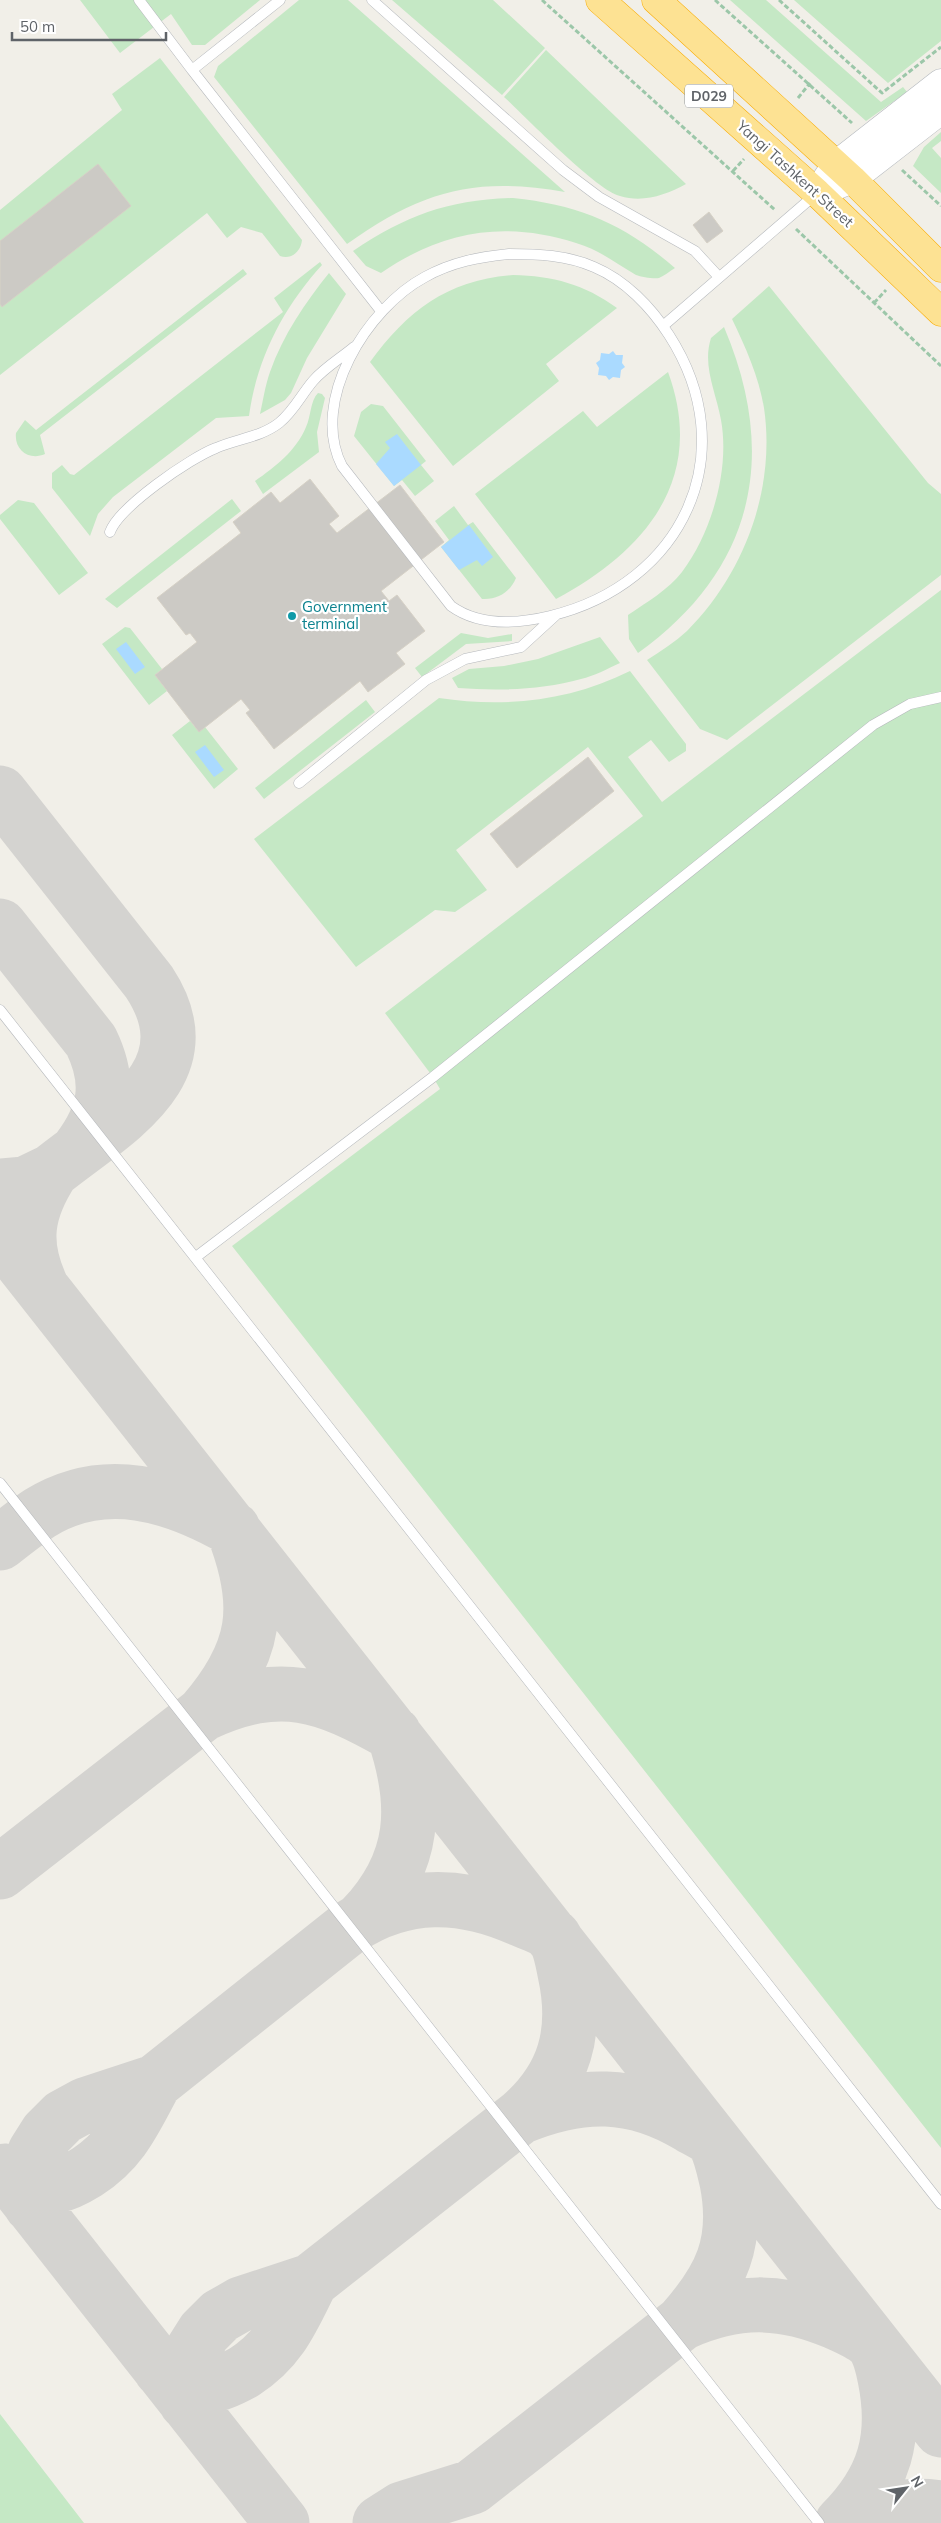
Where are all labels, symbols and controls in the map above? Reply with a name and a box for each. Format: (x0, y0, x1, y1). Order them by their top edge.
scale bar (12, 10, 166, 42)
text: 50 m (20, 17, 55, 36)
road number: D029 (685, 84, 733, 108)
street label: Yangi Tashkent Street (732, 116, 858, 231)
place label: Government terminal (302, 597, 387, 633)
marker: Government terminal (286, 610, 298, 622)
north arrow (881, 2463, 931, 2513)
text: N (907, 2472, 928, 2491)

